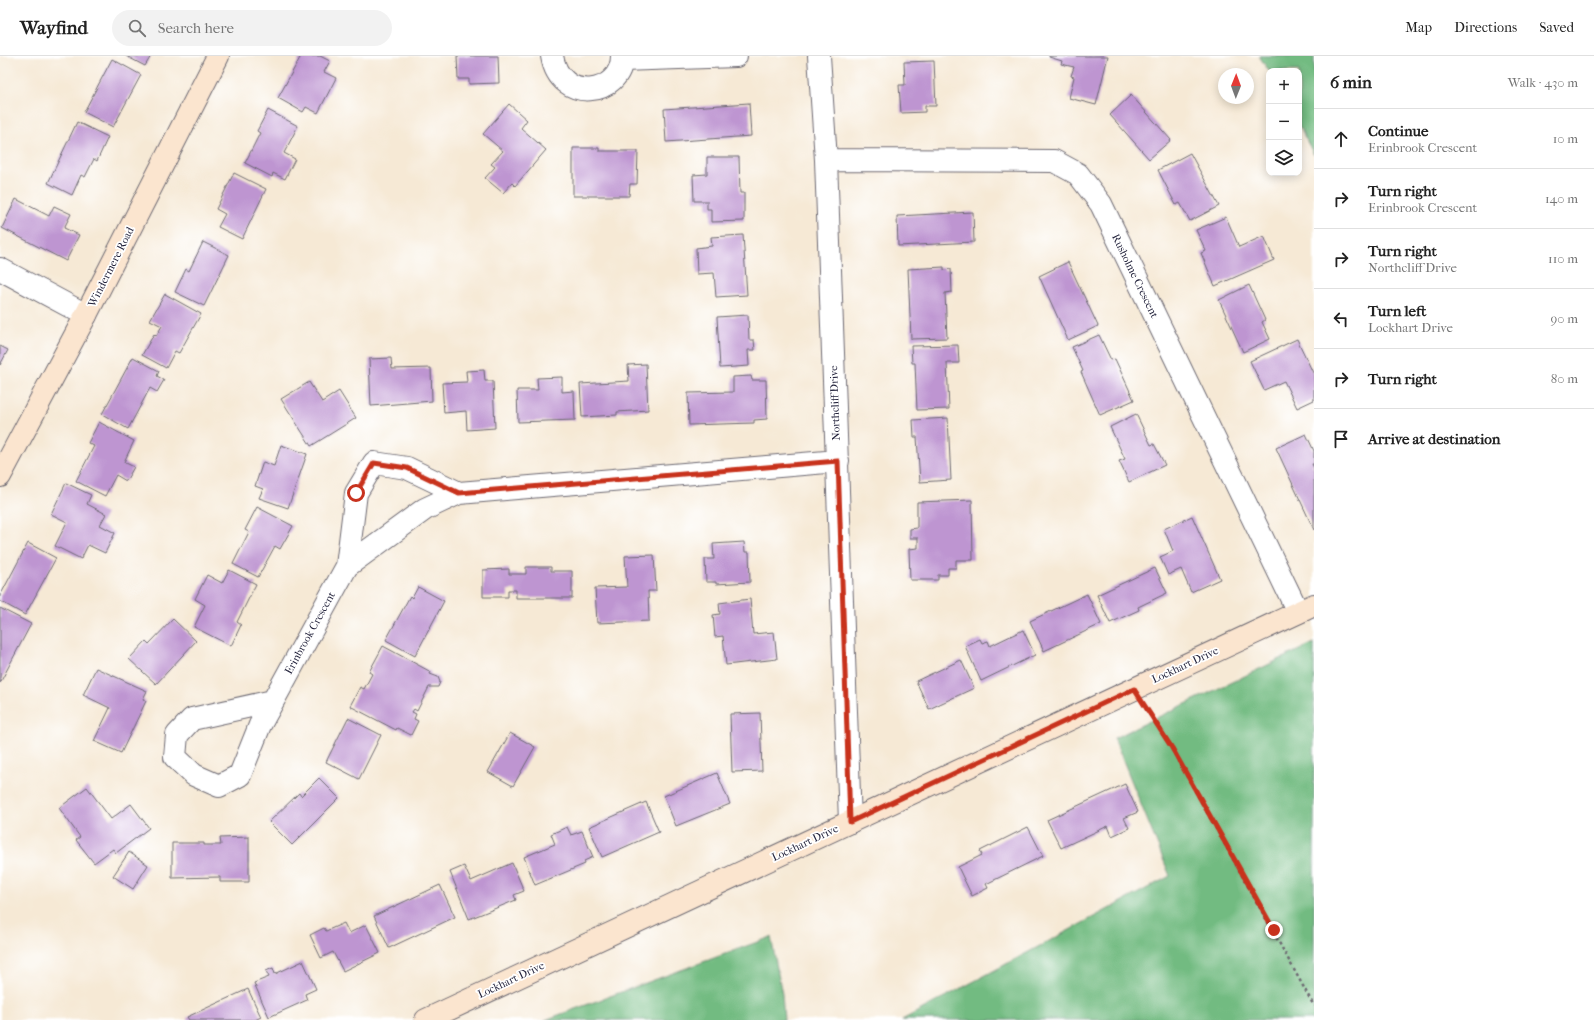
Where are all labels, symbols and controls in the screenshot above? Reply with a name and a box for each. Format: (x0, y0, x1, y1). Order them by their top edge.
search box (112, 10, 392, 46)
text: Wayfind (20, 17, 88, 39)
icon: search (126, 17, 148, 39)
text: Search here (158, 19, 234, 37)
text: Map (1405, 19, 1432, 36)
text: Directions (1454, 19, 1517, 36)
text: Saved (1539, 19, 1574, 36)
north arrow (1218, 68, 1254, 104)
map controls (1266, 68, 1302, 176)
button: + (1266, 68, 1302, 104)
text: 6 min (1330, 72, 1372, 92)
text: Walk · 430 m (1508, 75, 1578, 90)
button: − (1266, 104, 1302, 140)
text: Continue (1368, 122, 1428, 140)
icon: ahead (1330, 128, 1352, 150)
text: 10 m (1553, 131, 1578, 146)
button: layers (1266, 140, 1302, 176)
text: Erinbrook Crescent (1368, 140, 1477, 155)
text: Turn right (1368, 182, 1437, 200)
icon: right (1330, 188, 1352, 210)
text: 140 m (1545, 191, 1578, 206)
text: Erinbrook Crescent (1368, 200, 1477, 215)
street label: Windermere Road (85, 224, 137, 310)
street label: Rusholme Crescent (1109, 232, 1161, 320)
text: Turn right (1368, 242, 1437, 260)
icon: right (1330, 248, 1352, 270)
text: 110 m (1548, 251, 1578, 266)
text: Northcliff Drive (1368, 260, 1457, 275)
text: Turn left (1368, 302, 1426, 320)
icon: left (1330, 308, 1352, 330)
text: 90 m (1550, 311, 1578, 326)
text: Lockhart Drive (1368, 320, 1453, 335)
street label: Northcliff Drive (827, 365, 843, 441)
icon: right (1330, 368, 1352, 390)
text: Turn right (1368, 370, 1437, 388)
text: 80 m (1551, 371, 1578, 386)
icon: arrive (1330, 428, 1352, 450)
text: Arrive at destination (1368, 430, 1500, 448)
route start (347, 484, 365, 502)
street label: Erinbrook Crescent (282, 589, 338, 677)
street label: Lockhart Drive (1150, 644, 1221, 686)
street label: Lockhart Drive (770, 822, 841, 864)
route end (1265, 921, 1283, 939)
street label: Lockhart Drive (476, 959, 547, 1001)

